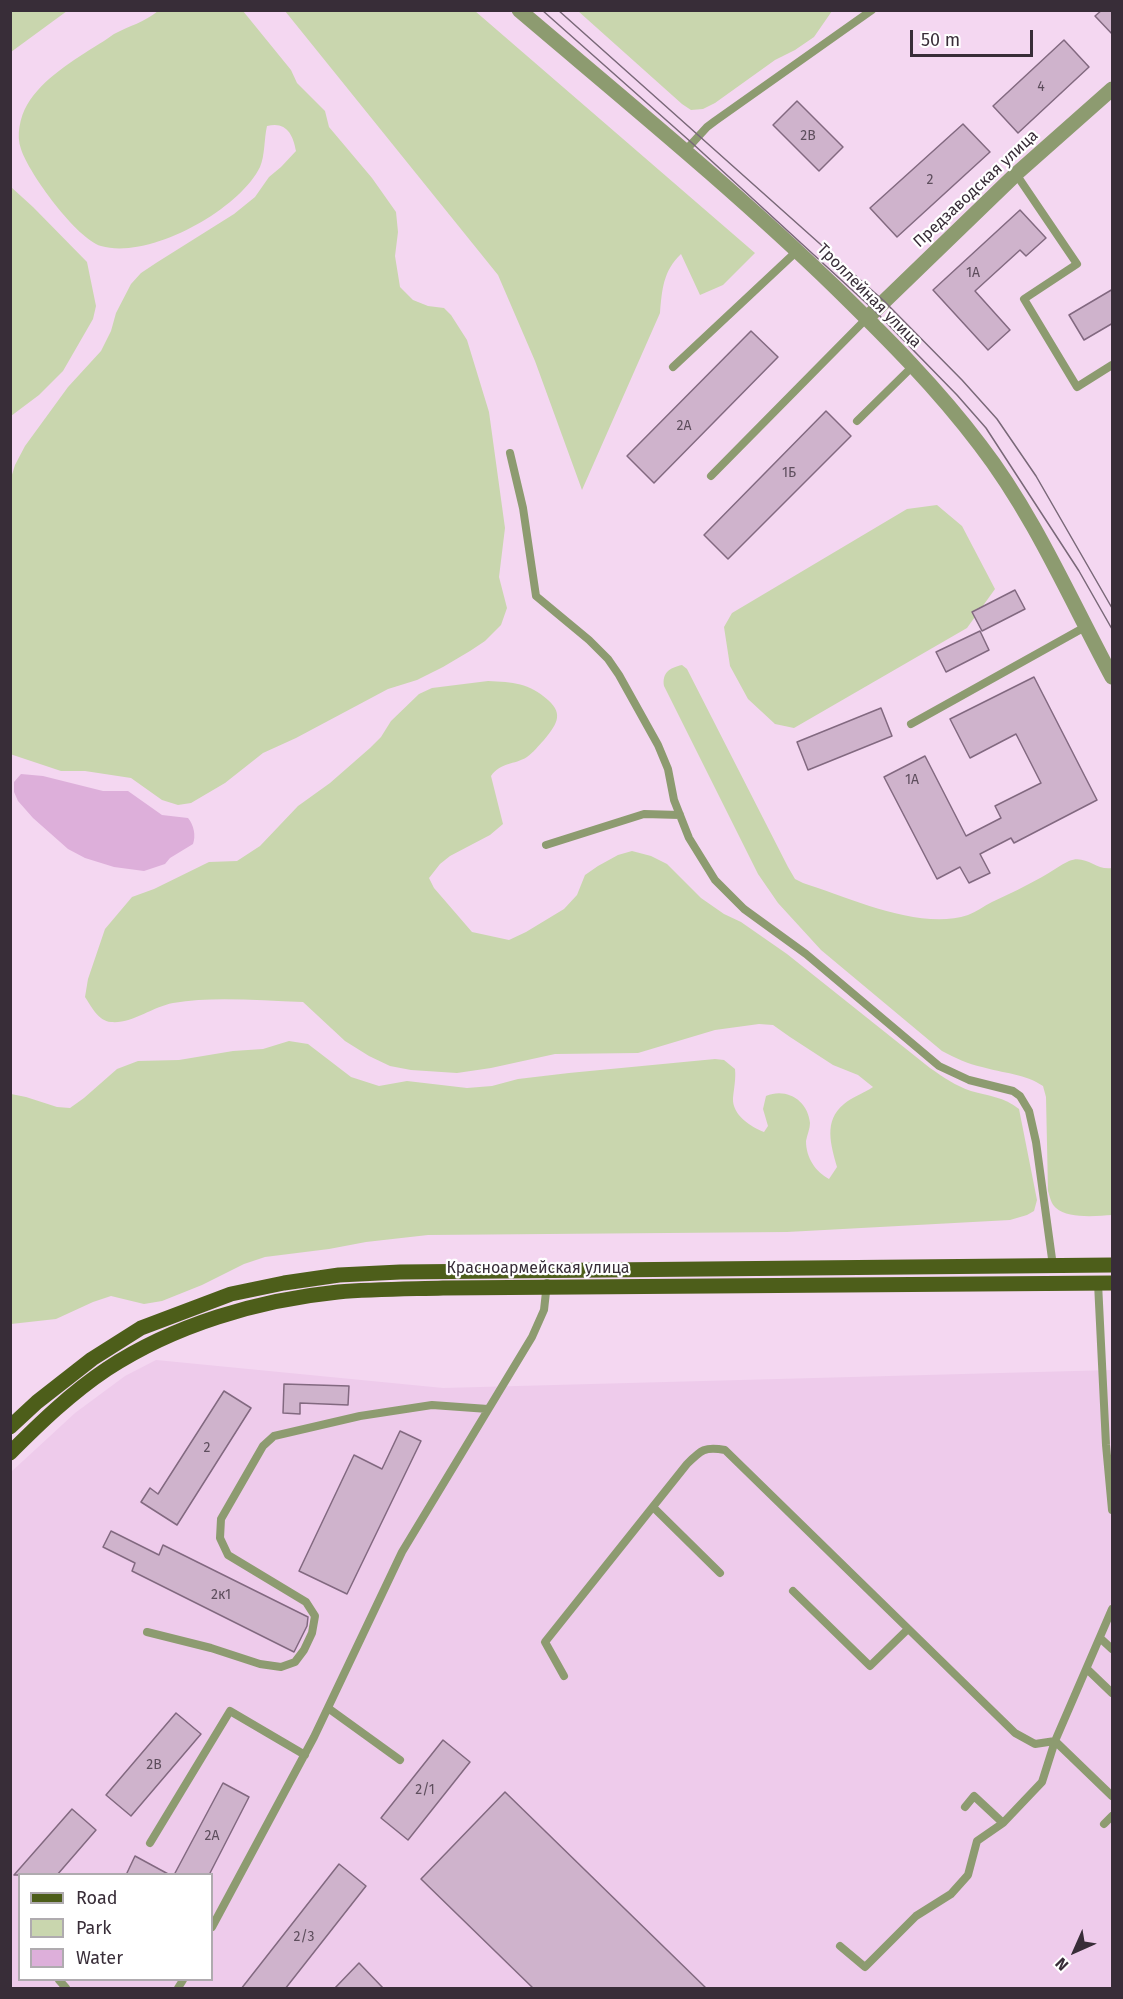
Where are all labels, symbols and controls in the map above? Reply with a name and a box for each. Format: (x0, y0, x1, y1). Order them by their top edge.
scale bar (913, 18, 1036, 56)
text: 50 m (921, 29, 960, 51)
house number: 4 (1037, 79, 1045, 95)
street label: Предзаводская улица (910, 126, 1042, 252)
house number: 2В (800, 128, 816, 144)
house number: 2 (927, 172, 933, 188)
street label: Троллейная улица (813, 240, 925, 352)
house number: 1А (966, 265, 980, 281)
house number: 2А (677, 418, 691, 434)
house number: 1Б (782, 465, 796, 481)
house number: 1А (905, 772, 919, 788)
street label: Красноармейская улица (446, 1259, 630, 1279)
house number: 2 (204, 1440, 210, 1456)
house number: 2к1 (211, 1587, 231, 1603)
house number: 2В (146, 1757, 162, 1773)
house number: 2/1 (415, 1782, 435, 1798)
house number: 2А (205, 1828, 219, 1844)
legend (18, 1873, 213, 1981)
text: Road (76, 1887, 118, 1909)
text: Park (76, 1917, 111, 1939)
north arrow (1045, 1921, 1105, 1981)
house number: 2/3 (294, 1929, 314, 1945)
text: Water (76, 1947, 123, 1969)
text: N (1051, 1954, 1072, 1975)

